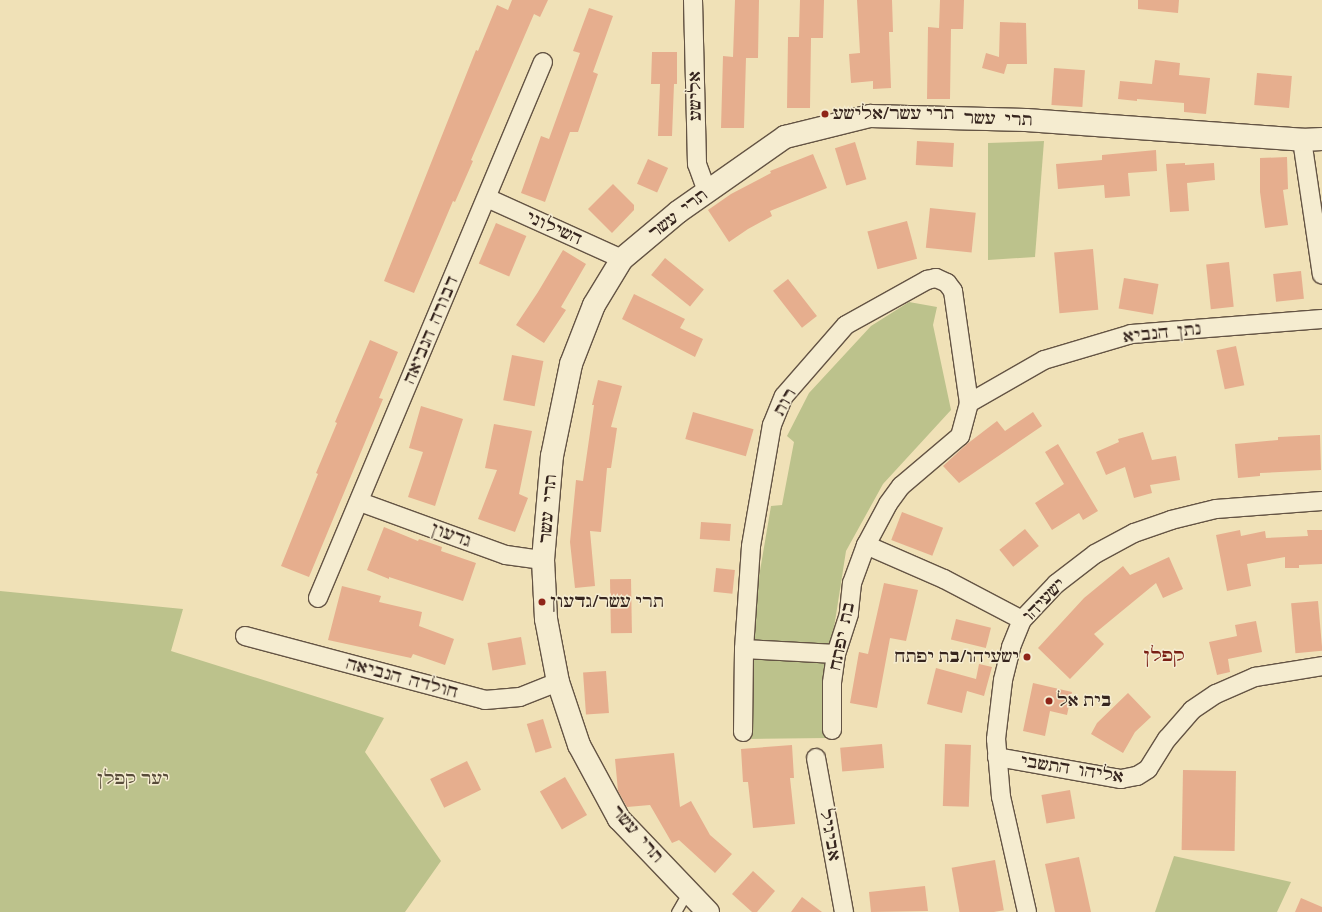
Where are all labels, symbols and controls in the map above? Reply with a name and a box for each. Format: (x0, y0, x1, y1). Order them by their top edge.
street label: אלישע (684, 71, 706, 121)
place label: תרי עשר/אלישע (833, 104, 954, 124)
street label: תרי עשר (965, 108, 1031, 130)
marker: תרי עשר/אלישע (820, 109, 830, 119)
street label: תרי עשר (646, 186, 710, 242)
street label: השילוני (523, 207, 585, 249)
street label: דבורה הנביאה (400, 275, 462, 385)
street label: נתן הנביא (1124, 319, 1200, 347)
street label: רות (769, 385, 801, 419)
street label: תרי עשר (535, 476, 561, 542)
street label: גדעון (428, 518, 474, 552)
street label: ישעיהו (1018, 574, 1070, 626)
place label: תרי עשר/גדעון (550, 592, 664, 612)
marker: תרי עשר/גדעון (537, 597, 547, 607)
street label: בת יפתח (825, 602, 859, 670)
district label: קפלן (1143, 645, 1185, 667)
place label: ישעיהו/בת יפתח (895, 647, 1019, 667)
marker: ישעיהו/בת יפתח (1022, 652, 1032, 662)
street label: חולדה הנביאה (346, 654, 458, 702)
place label: בית אל (1057, 691, 1112, 711)
marker: בית אל (1044, 696, 1054, 706)
street label: אליהו התשבי (1021, 751, 1123, 787)
park label: יער קפלן (97, 769, 169, 789)
street label: תרי עשר (608, 803, 666, 865)
street label: אביגיל (815, 807, 845, 863)

